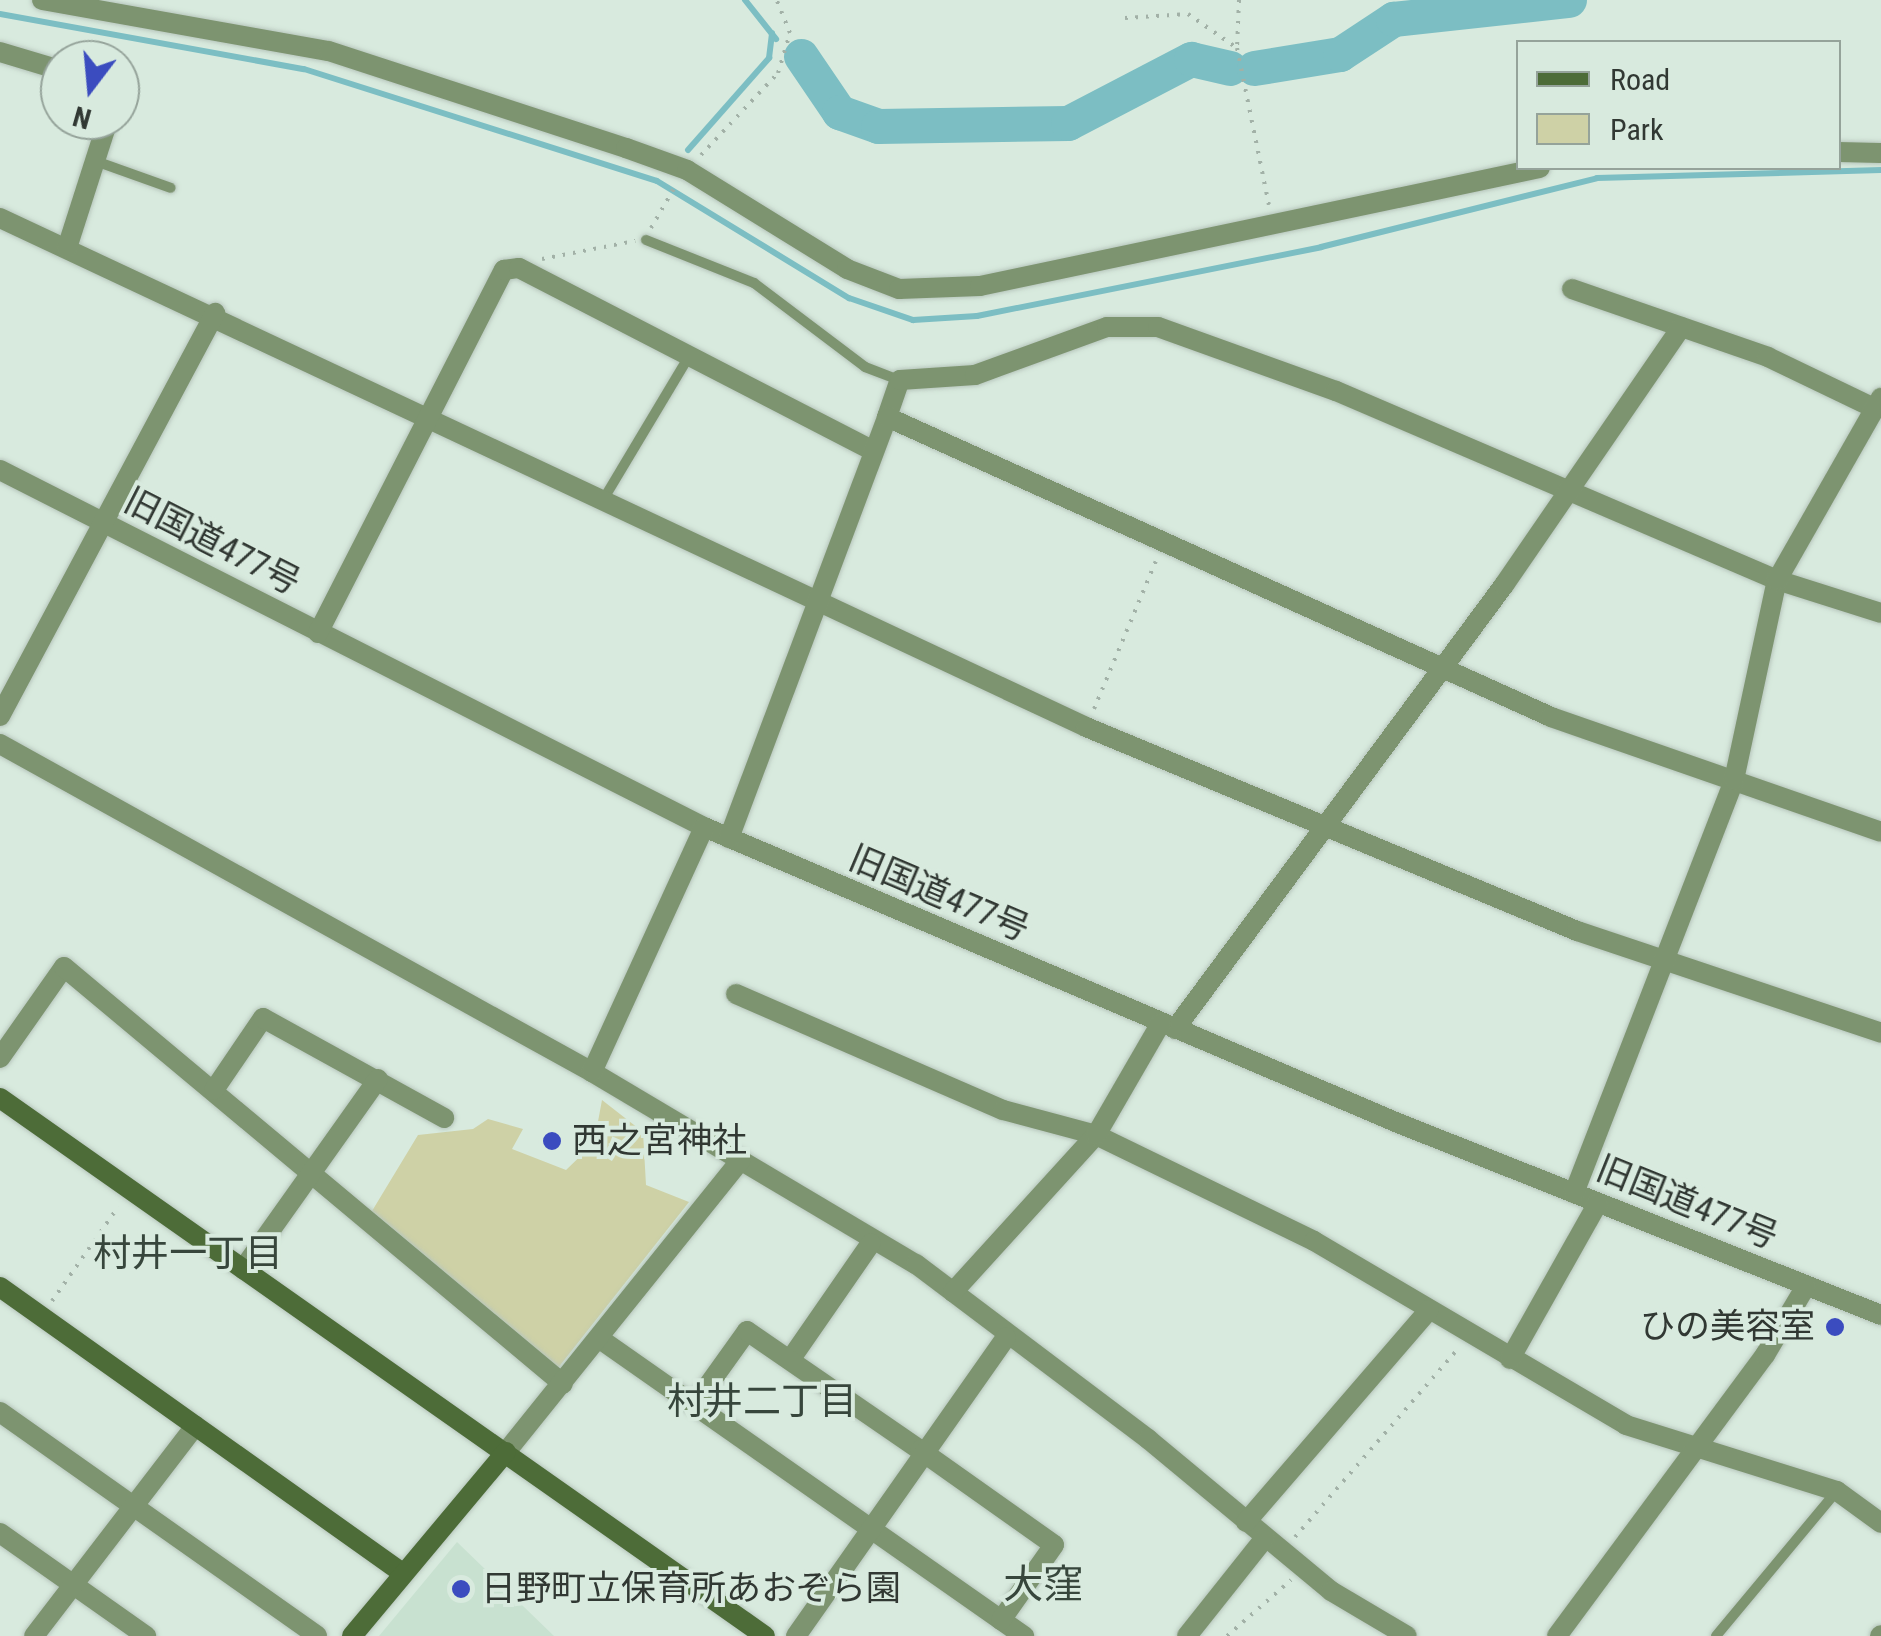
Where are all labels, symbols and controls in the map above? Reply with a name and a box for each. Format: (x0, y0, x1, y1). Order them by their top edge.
north arrow (40, 40, 140, 140)
legend (1516, 40, 1841, 170)
text: Road (1610, 62, 1670, 97)
text: N (69, 99, 95, 136)
text: Park (1610, 112, 1664, 147)
street label: 旧国道477号 (117, 480, 307, 604)
street label: 旧国道477号 (843, 837, 1035, 951)
place label: 西之宮神社 (572, 1120, 747, 1162)
marker: 西之宮神社 (541, 1130, 563, 1152)
street label: 旧国道477号 (1590, 1148, 1784, 1258)
district label: 村井一丁目 (93, 1231, 283, 1277)
place label: ひの美容室 (1640, 1306, 1815, 1348)
marker: ひの美容室 (1824, 1316, 1846, 1338)
district label: 村井二丁目 (667, 1379, 857, 1425)
district label: 大窪 (1003, 1561, 1083, 1609)
place label: 日野町立保育所あおぞら園 (481, 1568, 901, 1610)
marker: 日野町立保育所あおぞら園 (450, 1578, 472, 1600)

